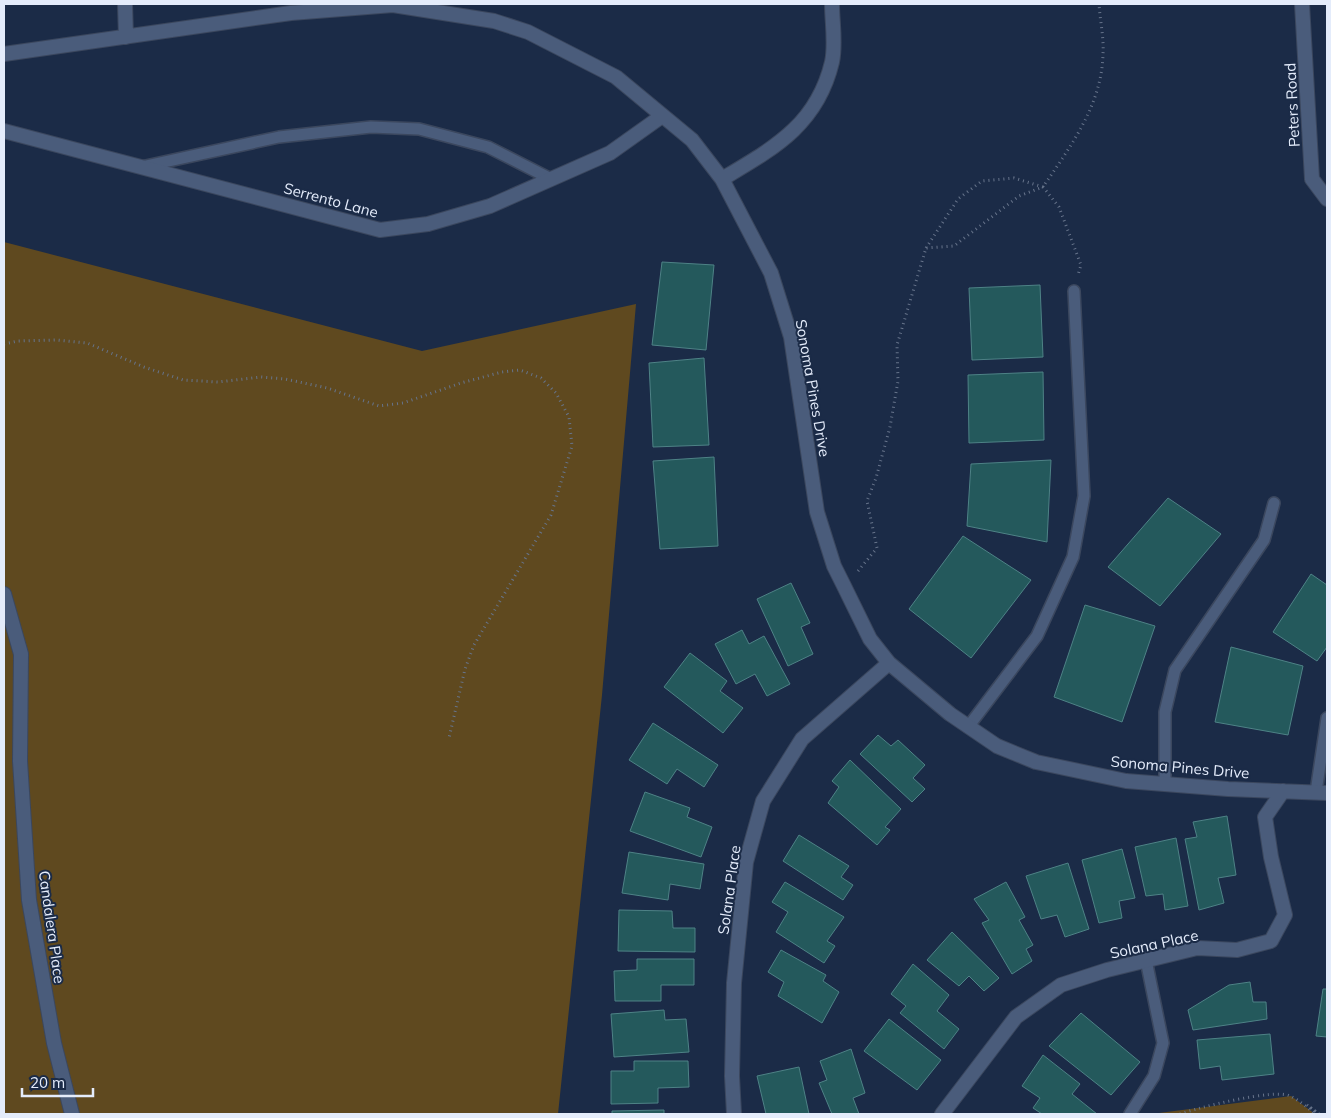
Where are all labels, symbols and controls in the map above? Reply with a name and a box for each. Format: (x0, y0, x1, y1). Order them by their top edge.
street label: Peters Road (1280, 62, 1304, 148)
street label: Serrento Lane (282, 178, 380, 222)
street label: Sonoma Pines Drive (792, 318, 834, 458)
street label: Sonoma Pines Drive (1110, 751, 1250, 783)
street label: Solana Place (713, 844, 745, 936)
street label: Candalera Place (35, 869, 69, 985)
street label: Solana Place (1108, 925, 1200, 963)
scale bar (22, 1066, 94, 1098)
text: 20 m (30, 1073, 65, 1092)

